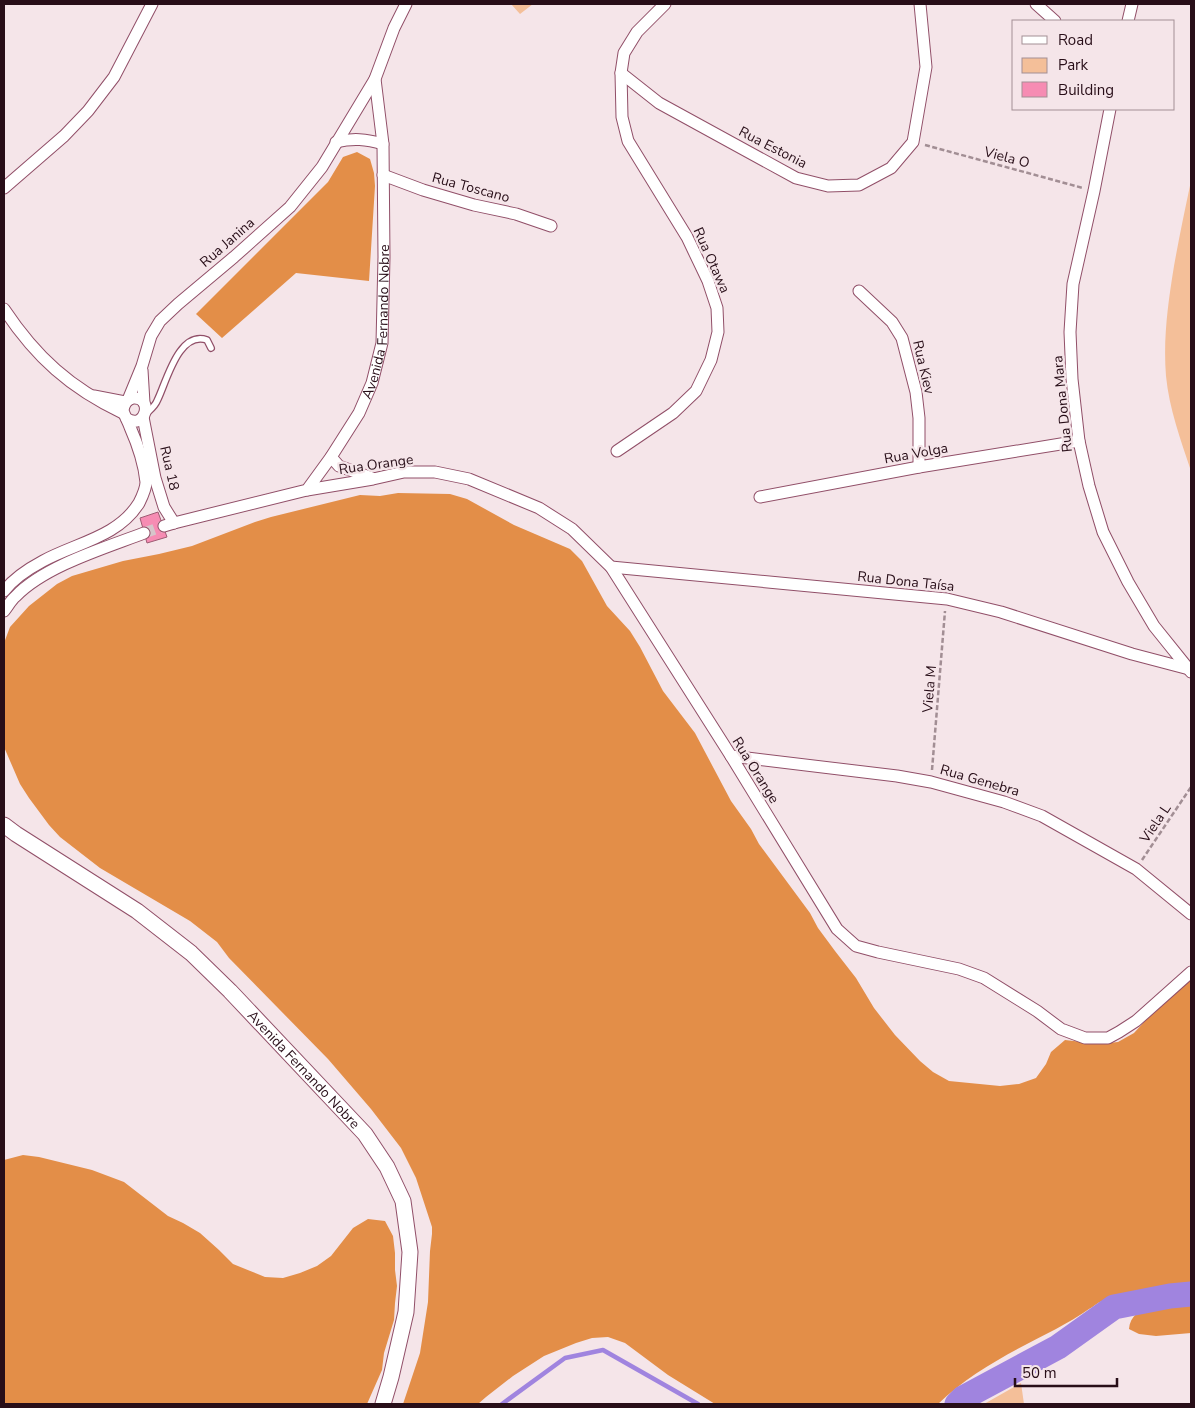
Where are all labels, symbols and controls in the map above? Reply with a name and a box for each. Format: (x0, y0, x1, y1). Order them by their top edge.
legend (1012, 20, 1175, 110)
text: Road (1058, 30, 1093, 50)
text: Park (1058, 55, 1088, 75)
text: Building (1058, 80, 1114, 100)
street label: Rua Estonia (735, 122, 810, 173)
street label: Viela O (981, 142, 1032, 173)
street label: Rua Toscano (430, 168, 512, 207)
street label: Rua Janina (196, 213, 259, 271)
street label: Rua Otawa (689, 224, 735, 296)
street label: Avenida Fernando Nobre (357, 244, 394, 402)
street label: Rua Kiev (908, 338, 939, 397)
street label: Rua Dona Mara (1048, 355, 1077, 453)
street label: Rua Volga (883, 439, 950, 468)
street label: Rua 18 (155, 444, 184, 492)
street label: Rua Orange (338, 450, 415, 479)
street label: Rua Dona Taísa (856, 567, 955, 596)
street label: Viela M (918, 665, 941, 715)
street label: Rua Orange (728, 733, 783, 807)
street label: Rua Genebra (938, 760, 1022, 801)
street label: Viela L (1135, 800, 1176, 847)
street label: Avenida Fernando Nobre (243, 1006, 364, 1133)
scale bar (1015, 1356, 1118, 1388)
text: 50 m (1022, 1363, 1057, 1383)

